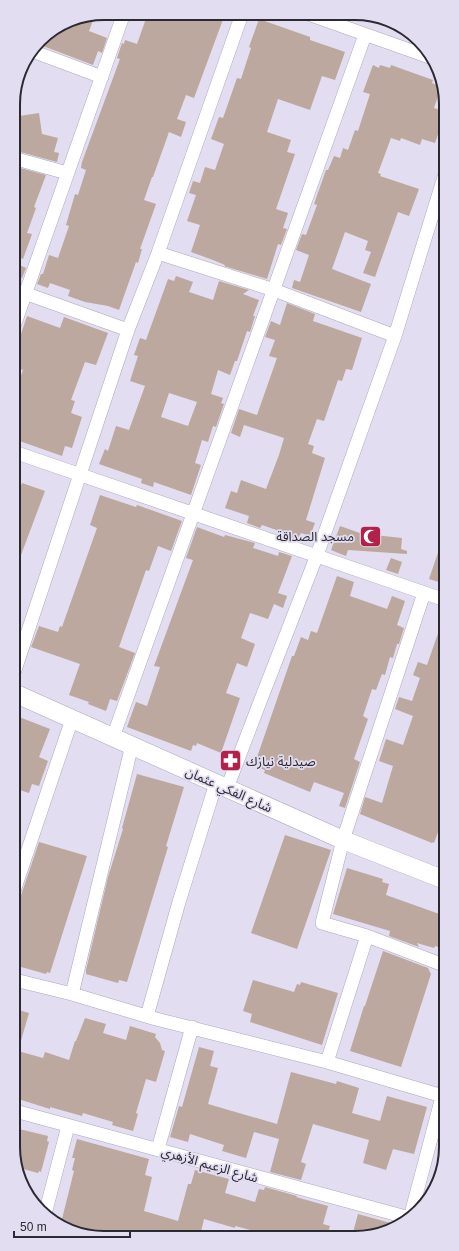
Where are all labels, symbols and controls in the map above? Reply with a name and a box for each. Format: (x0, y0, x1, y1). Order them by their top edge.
mosque icon: مسجد الصداقة (357, 523, 383, 549)
place label: مسجد الصداقة (276, 529, 354, 544)
pharmacy icon: صيدلية نيازك (218, 748, 244, 774)
place label: صيدلية نيازك (246, 754, 316, 769)
street label: شارع الفكي عثمان (182, 764, 274, 818)
street label: شارع الزعيم الأزهري (159, 1143, 260, 1188)
scale bar (14, 1213, 130, 1239)
text: 50 m (20, 1220, 47, 1234)

